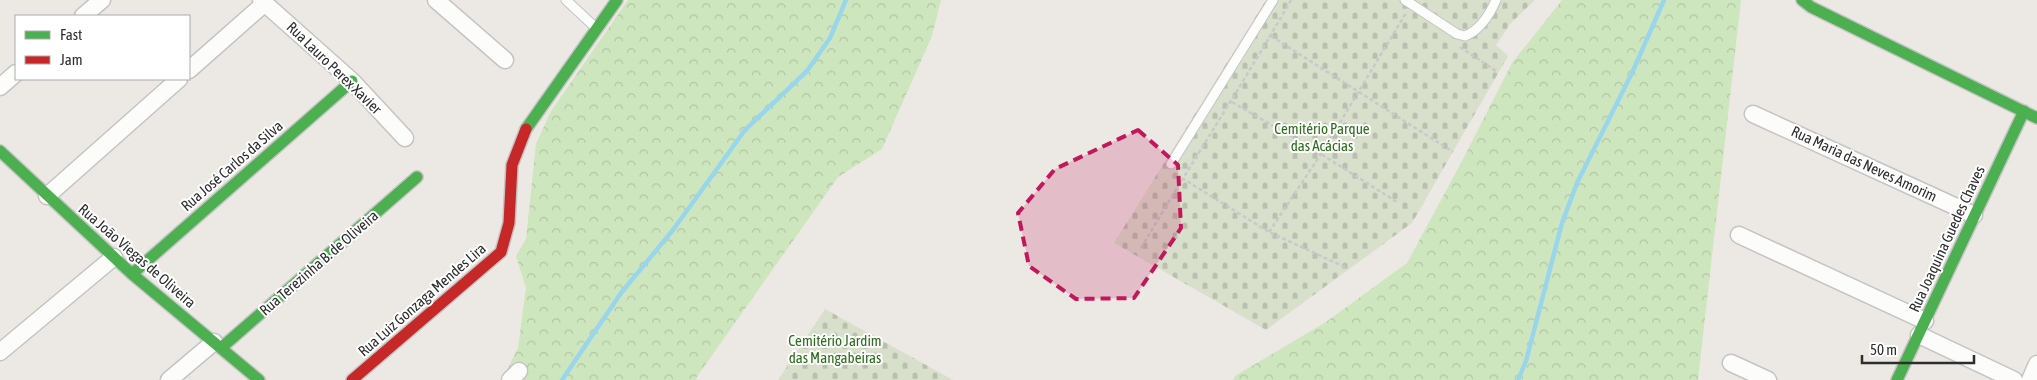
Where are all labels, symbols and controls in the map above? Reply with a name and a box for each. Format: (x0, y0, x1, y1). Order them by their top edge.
legend (15, 15, 190, 80)
street label: Rua Lauro Perex Xavier (283, 18, 386, 118)
text: Fast (60, 26, 82, 43)
text: Jam (60, 51, 83, 68)
street label: Rua José Carlos da Silva (177, 117, 286, 214)
park label: Cemitério Parque das Acácias (1274, 120, 1370, 154)
street label: Rua Maria das Neves Amorim (1789, 122, 1940, 205)
street label: Rua Joaquina Guedes Chaves (1905, 163, 1988, 314)
street label: Rua João Viegas de Oliveira (75, 200, 199, 311)
street label: Rua Terezinha B. de Oliveira (256, 207, 381, 319)
street label: Rua Luiz Gonzaga Mendes Lira (354, 240, 489, 360)
park label: Cemitério Jardim das Mangabeiras (788, 332, 882, 366)
scale bar (1862, 332, 1974, 364)
text: 50 m (1870, 341, 1897, 358)

